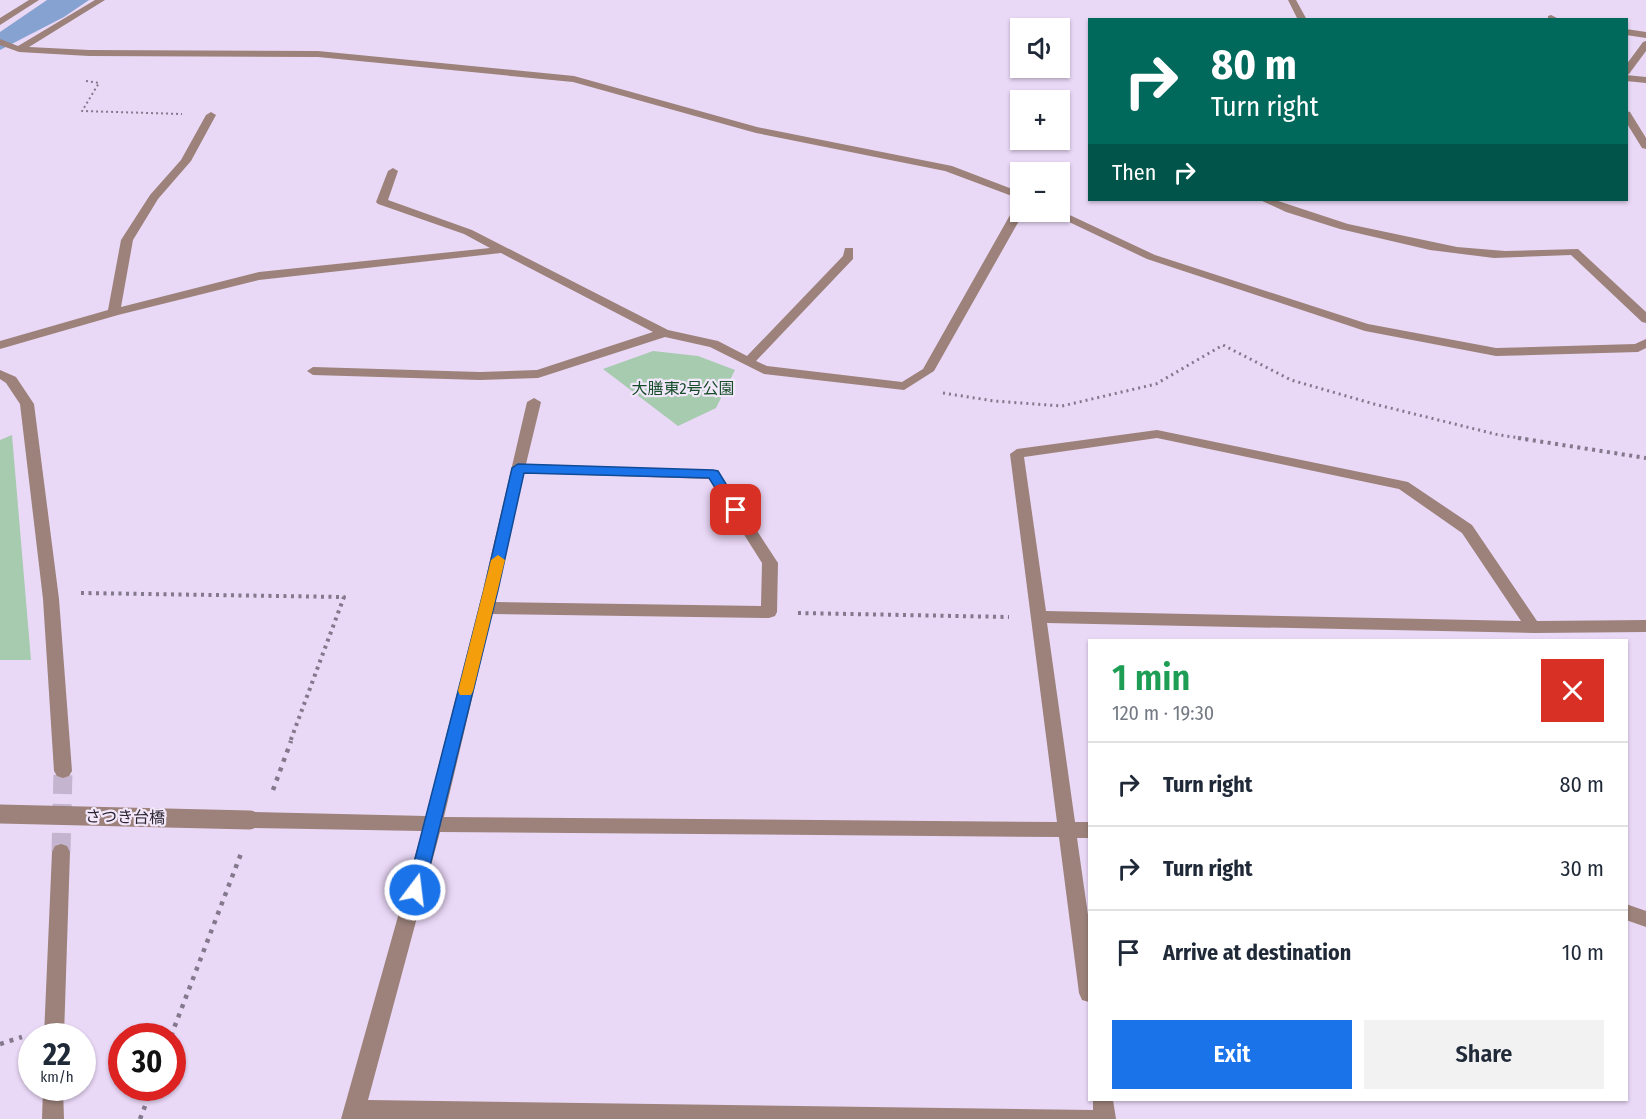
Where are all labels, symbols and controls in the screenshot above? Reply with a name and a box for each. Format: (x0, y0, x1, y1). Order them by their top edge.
map controls (1010, 18, 1070, 222)
button: sound (1010, 18, 1070, 78)
text: 80 m (1211, 40, 1297, 90)
icon: right (1112, 42, 1190, 120)
button: + (1010, 90, 1070, 150)
text: Turn right (1211, 91, 1319, 123)
icon: right (1168, 156, 1201, 189)
text: Then (1112, 159, 1156, 186)
button: − (1010, 162, 1070, 222)
park label: 大膳東2号公園 (631, 379, 735, 398)
pin (710, 484, 761, 535)
icon: arrive (719, 493, 752, 526)
text: 1 min (1112, 656, 1190, 700)
button: close (1541, 659, 1604, 722)
text: 120 m · 19:30 (1112, 701, 1214, 725)
icon: right (1112, 768, 1145, 801)
text: Turn right (1163, 771, 1252, 798)
text: 80 m (1559, 771, 1604, 798)
street label: さつき台橋 (85, 807, 165, 827)
icon: right (1112, 852, 1145, 885)
text: Turn right (1163, 855, 1252, 882)
text: 30 m (1561, 855, 1604, 882)
position arrow (383, 858, 447, 922)
icon: arrive (1112, 936, 1145, 969)
text: Arrive at destination (1163, 939, 1351, 966)
text: 10 m (1562, 939, 1604, 966)
button: Exit (1112, 1020, 1352, 1089)
button: Share (1364, 1020, 1604, 1089)
speed limit sign: 30 (108, 1023, 186, 1101)
text: 22 (43, 1037, 71, 1073)
text: km/h (40, 1068, 74, 1086)

